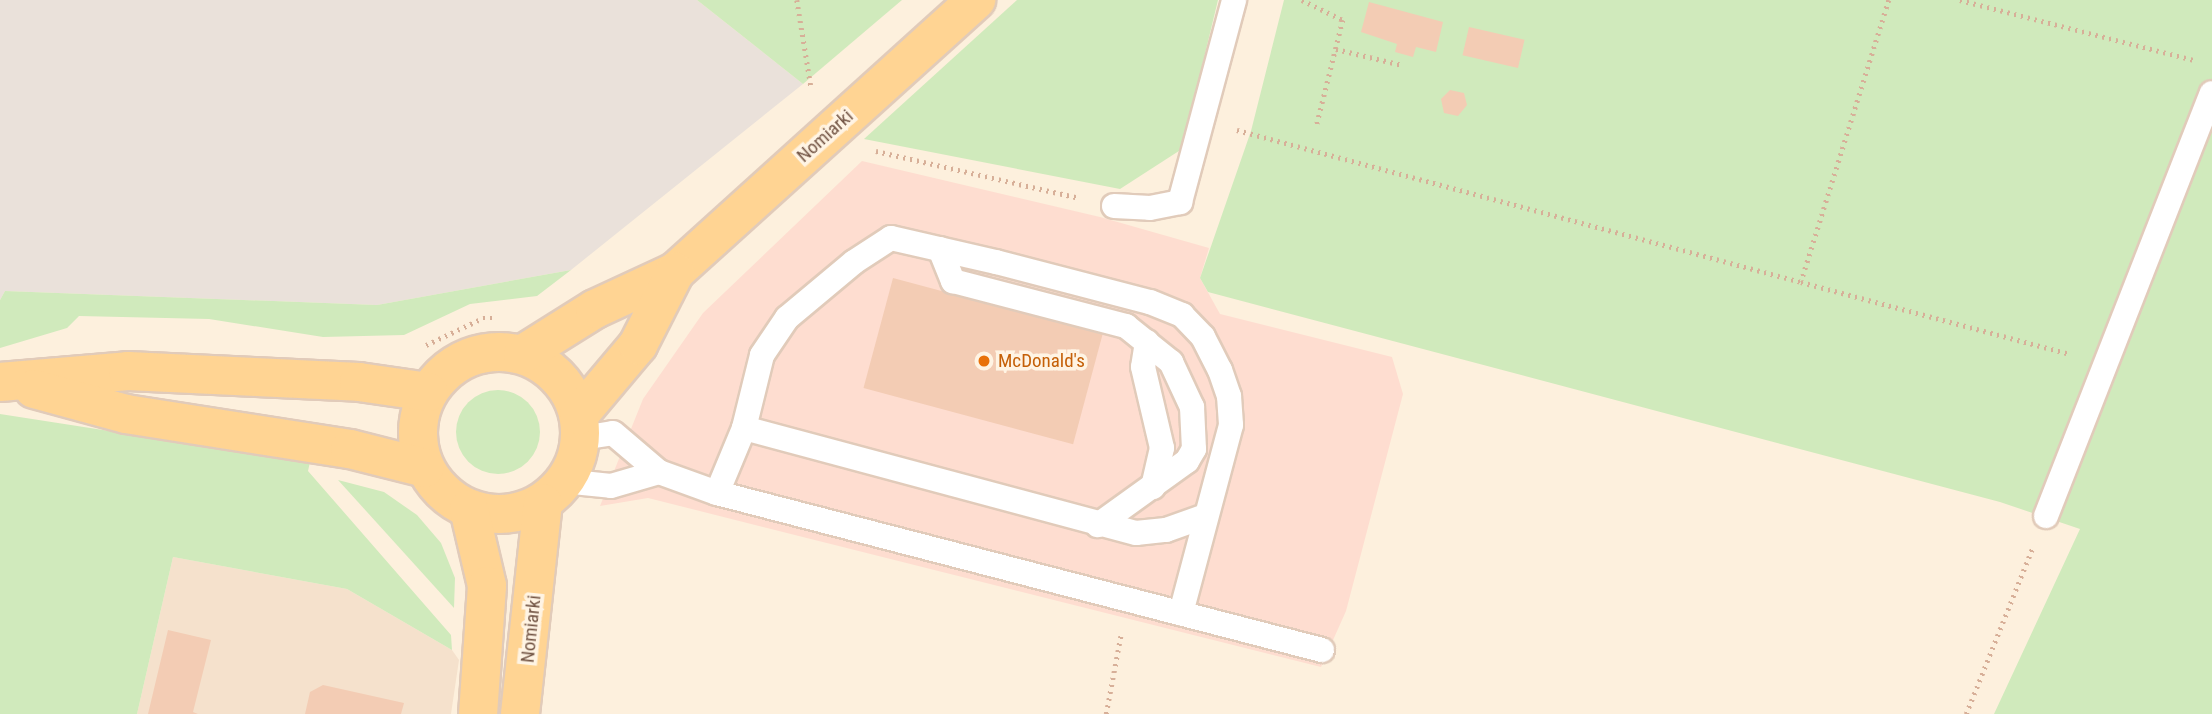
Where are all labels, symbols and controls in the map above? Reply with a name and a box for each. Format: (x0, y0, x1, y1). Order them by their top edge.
street label: Nomiarki (792, 105, 858, 167)
place label: McDonald's (998, 350, 1085, 372)
marker: McDonald's (976, 353, 992, 369)
street label: Nomiarki (516, 594, 546, 664)

